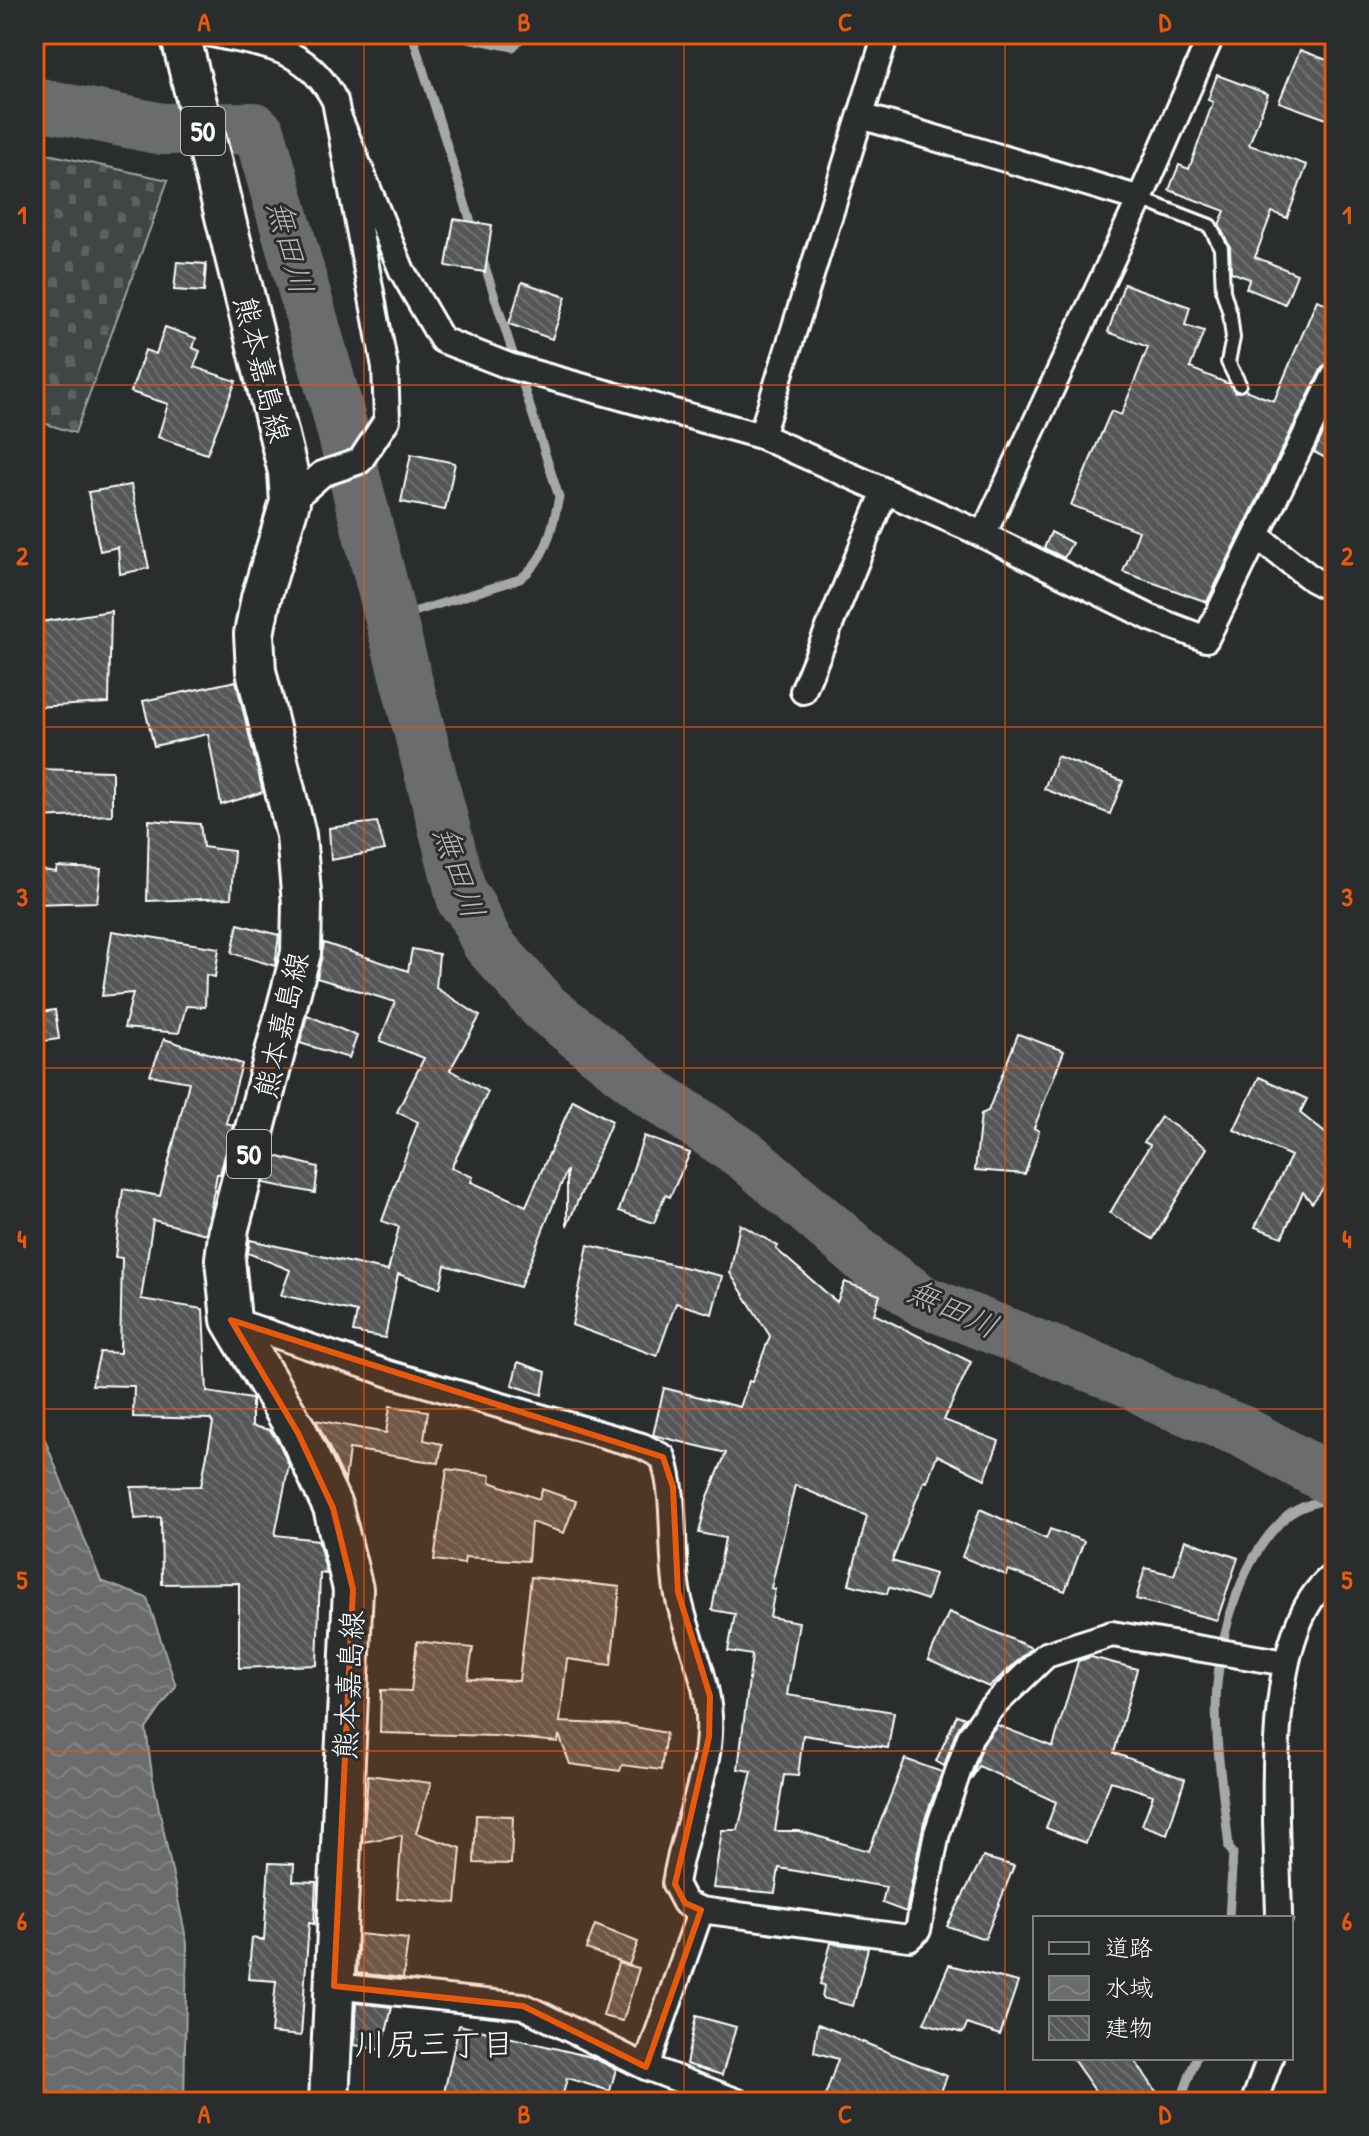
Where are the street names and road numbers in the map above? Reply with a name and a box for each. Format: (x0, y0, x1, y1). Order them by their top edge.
road number: 50 (181, 107, 225, 155)
street label: 熊本嘉島線 (225, 291, 301, 447)
street label: 熊本嘉島線 (245, 947, 317, 1103)
road number: 50 (227, 1130, 271, 1178)
street label: 熊本嘉島線 (324, 1609, 372, 1761)

